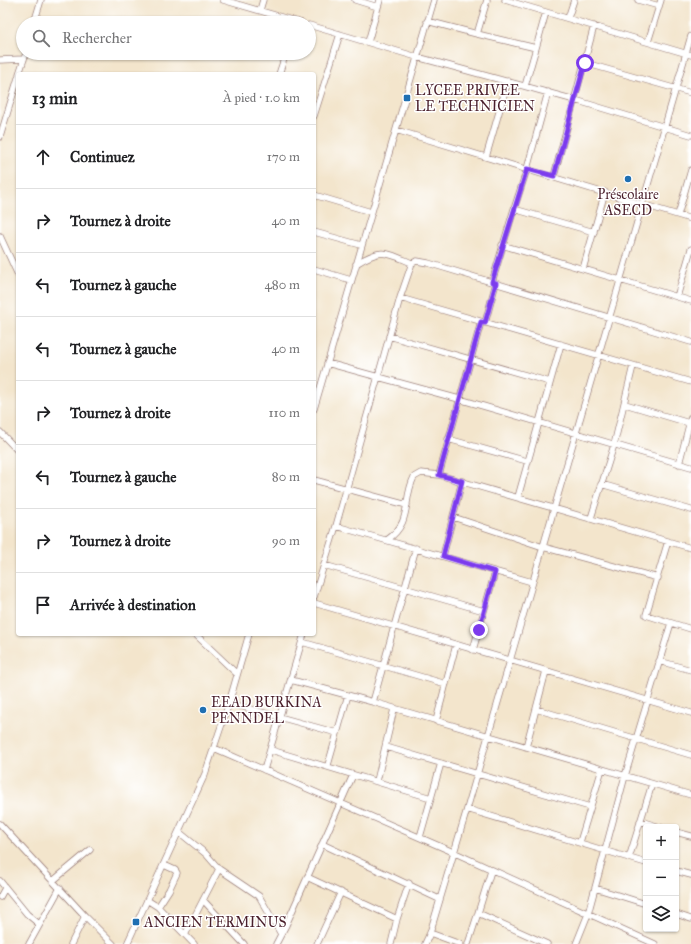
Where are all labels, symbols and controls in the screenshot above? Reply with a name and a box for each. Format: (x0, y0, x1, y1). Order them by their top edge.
search box (16, 16, 316, 60)
icon: search (30, 27, 52, 49)
text: Rechercher (62, 29, 132, 47)
route start (576, 54, 594, 72)
place label: LYCEE PRIVEE LE TECHNICIEN (415, 82, 535, 115)
text: 13 min (32, 88, 77, 109)
text: À pied · 1.0 km (223, 90, 300, 106)
marker: LYCEE PRIVEE LE TECHNICIEN (402, 93, 412, 103)
icon: ahead (32, 146, 54, 168)
text: Continuez (70, 148, 135, 166)
text: 170 m (267, 149, 300, 165)
marker: Préscolaire ASECD (623, 174, 633, 184)
place label: Préscolaire ASECD (597, 186, 659, 219)
icon: right (32, 210, 54, 232)
text: Tournez à droite (70, 212, 171, 230)
text: 40 m (271, 213, 300, 229)
icon: left (32, 274, 54, 296)
text: Tournez à gauche (70, 276, 177, 294)
text: 480 m (265, 277, 300, 293)
icon: left (32, 338, 54, 360)
text: Tournez à gauche (70, 340, 177, 358)
text: 40 m (271, 341, 300, 357)
icon: right (32, 402, 54, 424)
text: Tournez à droite (70, 404, 171, 422)
text: 110 m (268, 405, 300, 421)
icon: left (32, 466, 54, 488)
text: Tournez à gauche (70, 468, 177, 486)
text: 80 m (272, 469, 300, 485)
icon: right (32, 530, 54, 552)
text: Tournez à droite (70, 532, 171, 550)
text: 90 m (272, 533, 300, 549)
icon: arrive (32, 594, 54, 616)
text: Arrivée à destination (70, 596, 196, 614)
route end (470, 621, 488, 639)
place label: EEAD BURKINA PENNDEL (211, 694, 322, 727)
marker: EEAD BURKINA PENNDEL (198, 705, 208, 715)
map controls (643, 824, 679, 932)
button: + (643, 824, 679, 860)
button: − (643, 860, 679, 896)
button: layers (643, 896, 679, 932)
place label: ANCIEN TERMINUS (143, 914, 286, 931)
marker: ANCIEN TERMINUS (131, 917, 141, 927)

